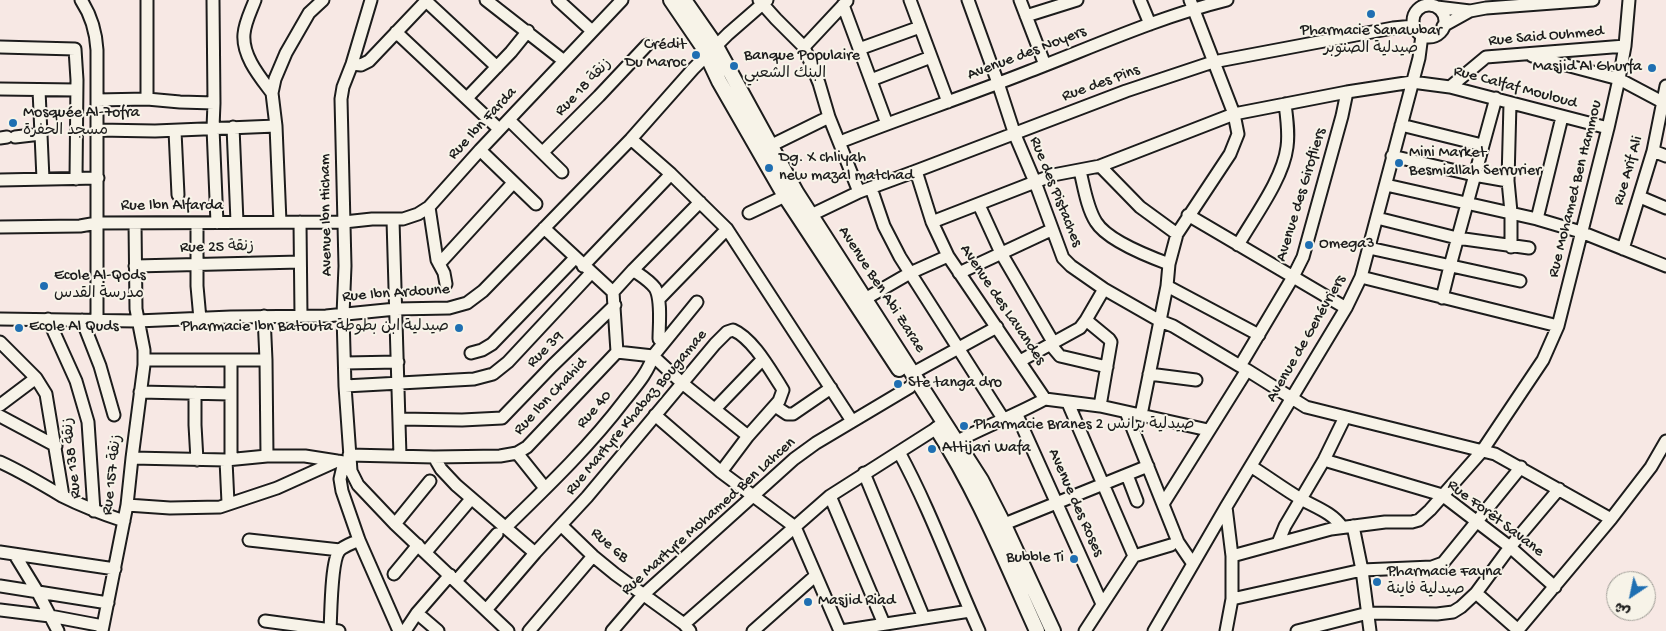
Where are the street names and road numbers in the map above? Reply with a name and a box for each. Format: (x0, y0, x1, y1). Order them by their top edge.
street label: Rue Said Ouhmed (1488, 22, 1604, 52)
street label: Avenue des Noyers (965, 23, 1089, 85)
street label: Rue 18 زنقة (552, 55, 616, 121)
street label: Rue des Pins (1060, 61, 1142, 107)
street label: Rue Calfaf Mouloud (1451, 62, 1579, 114)
street label: Rue Ibn Farda (444, 84, 522, 164)
street label: Rue Mohamed Ben Hammou (1545, 98, 1607, 280)
street label: Avenue des Girofliers (1273, 126, 1331, 264)
street label: Rue des Pistaches (1024, 134, 1086, 250)
street label: Rue Arif Ali (1610, 134, 1648, 208)
street label: Avenue Ibn Hicham (316, 154, 338, 276)
street label: Rue Ibn Alfarda (121, 197, 223, 217)
street label: Avenue Ben Abi Zarae (833, 223, 929, 357)
street label: Rue 25 زنقة (180, 238, 254, 258)
street label: Avenue des Lavandes (955, 241, 1049, 369)
street label: Avenue de Genévriers (1263, 272, 1351, 406)
street label: Rue Ibn Ardoune (342, 281, 450, 307)
street label: Rue Martyre Khabaz Bougamae (562, 326, 712, 500)
street label: Rue 39 (524, 328, 568, 372)
street label: Rue Ibn Chahid (510, 354, 592, 440)
street label: Rue 40 (573, 387, 617, 433)
street label: Rue 138 زنقة (59, 416, 87, 500)
street label: Rue 157 زنقة (99, 434, 127, 516)
street label: Rue Martyre Mohamed Ben Lahcen (618, 434, 800, 600)
street label: Avenue des Roses (1043, 446, 1107, 560)
street label: Rue Forêt Savane (1443, 476, 1547, 562)
street label: Rue 6B (586, 524, 632, 568)

